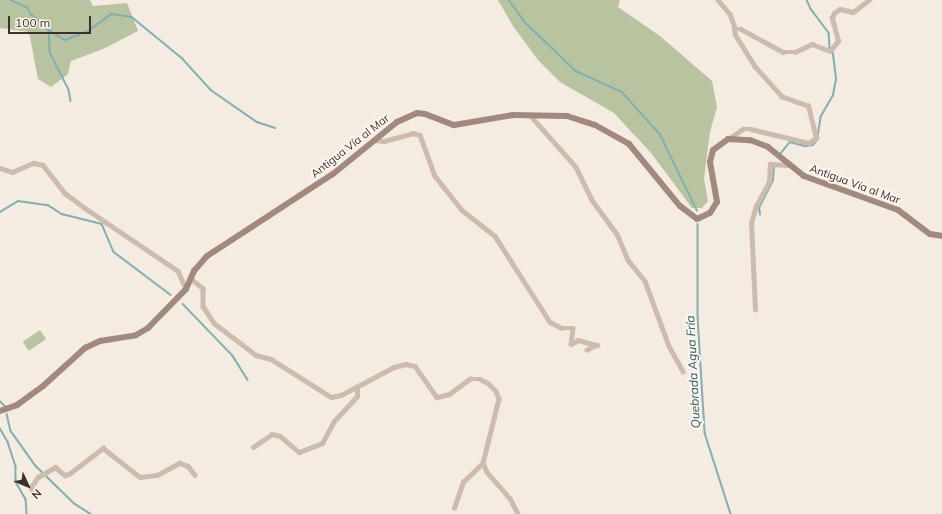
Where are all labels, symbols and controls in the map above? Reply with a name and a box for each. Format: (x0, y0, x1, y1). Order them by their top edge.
scale bar (10, 8, 93, 34)
text: 100 m (15, 15, 50, 30)
street label: Antigua Vía al Mar (308, 111, 392, 181)
street label: Antigua Vía al Mar (808, 161, 902, 207)
water label: Quebrada Agua Fría (683, 315, 703, 429)
north arrow (8, 466, 48, 506)
text: N (29, 486, 45, 502)

